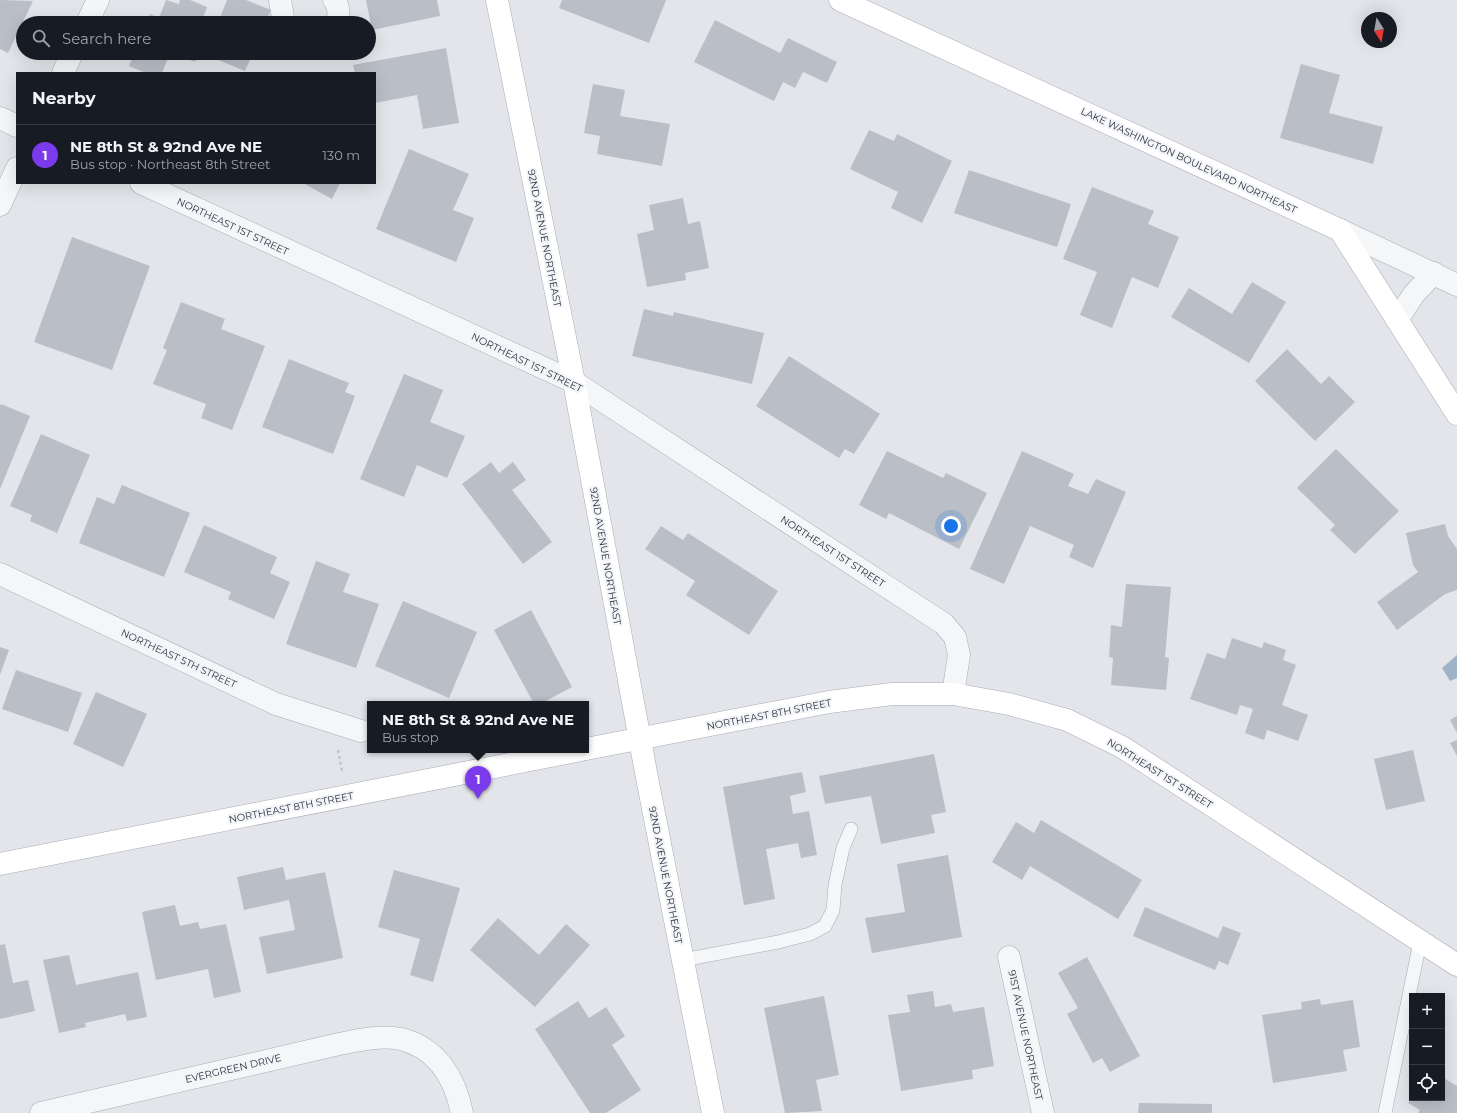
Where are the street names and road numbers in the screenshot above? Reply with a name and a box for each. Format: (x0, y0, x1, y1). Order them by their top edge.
street label: LAKE WASHINGTON BOULEVARD NORTHEAST (1079, 105, 1299, 216)
street label: 92ND AVENUE NORTHEAST (525, 168, 564, 308)
street label: NORTHEAST 1ST STREET (175, 195, 291, 258)
street label: NORTHEAST 1ST STREET (469, 330, 585, 395)
street label: 92ND AVENUE NORTHEAST (587, 486, 624, 626)
street label: NORTHEAST 1ST STREET (778, 513, 888, 590)
street label: NORTHEAST 5TH STREET (119, 626, 239, 691)
street label: NORTHEAST 8TH STREET (706, 696, 833, 733)
street label: NORTHEAST 1ST STREET (1105, 736, 1215, 811)
street label: NORTHEAST 8TH STREET (228, 789, 355, 826)
street label: 92ND AVENUE NORTHEAST (646, 805, 685, 945)
street label: 91ST AVENUE NORTHEAST (1005, 969, 1046, 1102)
street label: EVERGREEN DRIVE (184, 1051, 283, 1086)

